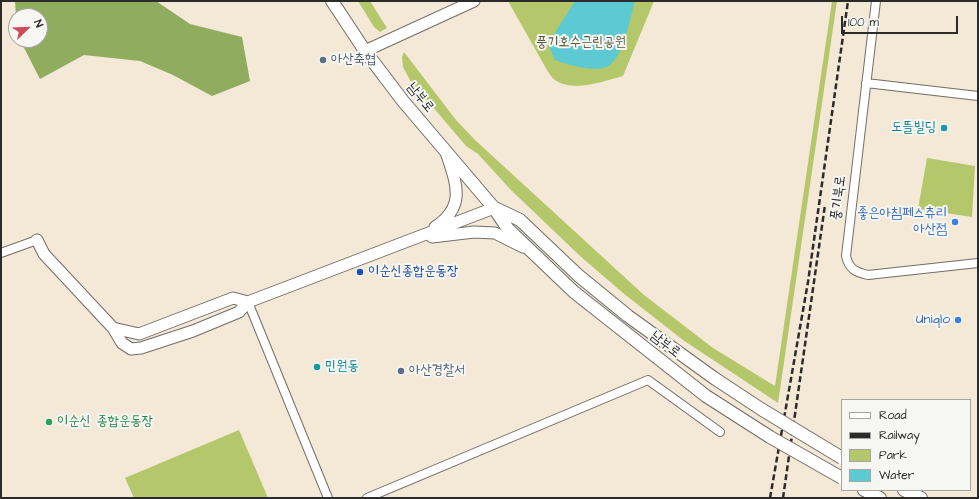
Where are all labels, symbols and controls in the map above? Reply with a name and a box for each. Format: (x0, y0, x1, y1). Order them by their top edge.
north arrow (8, 8, 48, 48)
scale bar (843, 8, 960, 34)
text: 100 m (848, 14, 879, 31)
text: N (30, 17, 47, 30)
park label: 풍기호수근린공원 (536, 35, 626, 51)
place label: 아산축협 (331, 52, 376, 68)
marker: 아산축협 (318, 55, 328, 65)
street label: 남부로 (403, 80, 437, 116)
place label: 도뜰빌딩 (891, 120, 936, 136)
marker: 도뜰빌딩 (939, 123, 949, 133)
street label: 풍기북로 (828, 175, 850, 221)
place label: 좋은아침페스츄리 아산점 (857, 206, 947, 238)
marker: 좋은아침페스츄리 아산점 (950, 217, 960, 227)
place label: 이순신종합운동장 (368, 264, 458, 280)
marker: 이순신종합운동장 (355, 267, 365, 277)
place label: Uniqlo (916, 312, 950, 328)
marker: Uniqlo (953, 315, 963, 325)
street label: 남부로 (647, 328, 683, 362)
place label: 민원동 (325, 359, 359, 375)
marker: 민원동 (312, 362, 322, 372)
place label: 아산경찰서 (409, 363, 465, 379)
marker: 아산경찰서 (396, 366, 406, 376)
legend (841, 399, 971, 491)
text: Road (879, 407, 907, 424)
place label: 이순신 종합운동장 (57, 414, 153, 430)
marker: 이순신 종합운동장 (44, 417, 54, 427)
text: Railway (879, 427, 920, 444)
text: Park (879, 447, 907, 464)
text: Water (879, 467, 914, 484)

